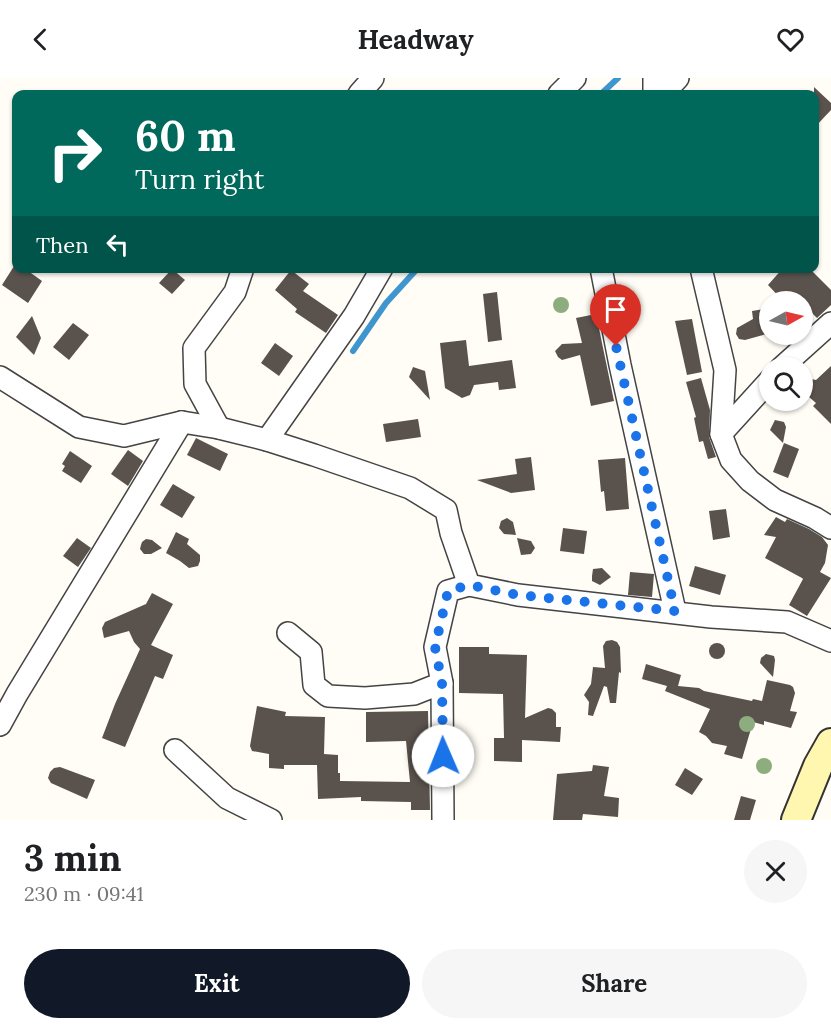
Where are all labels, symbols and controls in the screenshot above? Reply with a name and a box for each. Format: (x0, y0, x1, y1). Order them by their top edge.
text: Headway (357, 22, 474, 56)
icon: back (24, 23, 57, 56)
icon: heart (774, 23, 807, 56)
text: 60 m (135, 109, 236, 163)
icon: right (36, 114, 114, 192)
text: Turn right (135, 162, 264, 196)
icon: left (101, 228, 134, 261)
text: Then (36, 231, 89, 259)
pin (590, 284, 641, 346)
north arrow (759, 291, 813, 345)
map controls (759, 291, 813, 411)
icon: arrive (599, 293, 632, 326)
button: search (759, 357, 813, 411)
position arrow (411, 724, 475, 788)
text: 3 min (24, 835, 122, 881)
button: close (744, 840, 807, 903)
text: 230 m · 09:41 (24, 881, 144, 906)
button: Exit (24, 949, 410, 1018)
button: Share (422, 949, 807, 1018)

